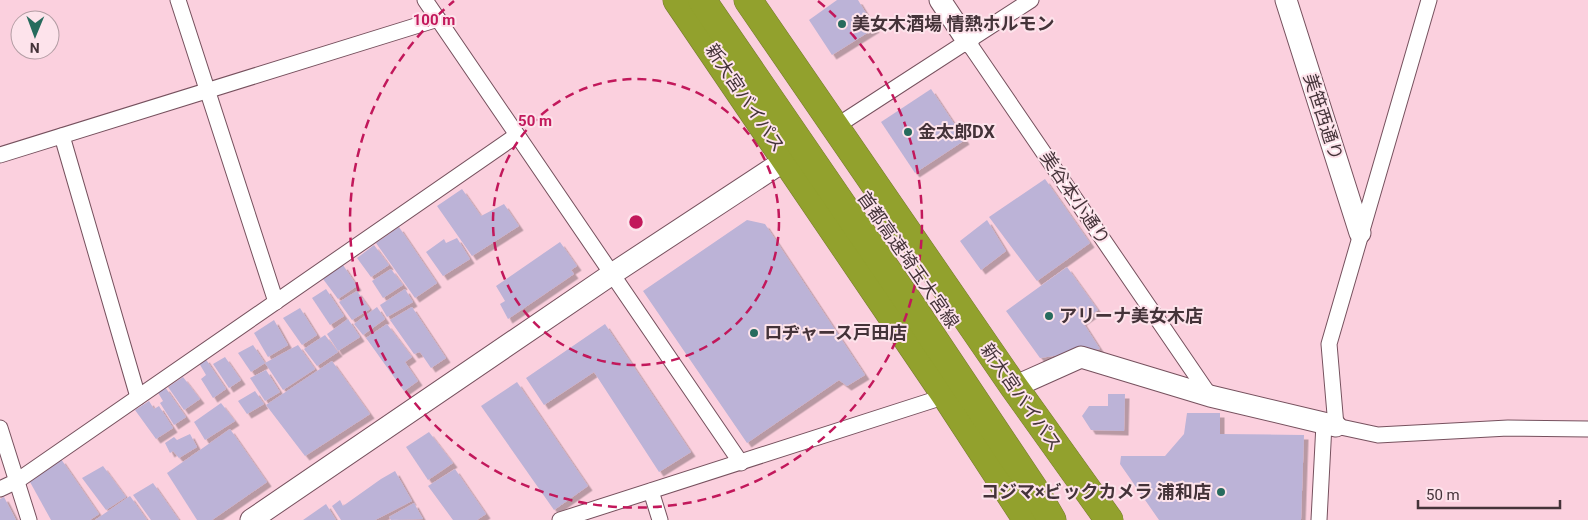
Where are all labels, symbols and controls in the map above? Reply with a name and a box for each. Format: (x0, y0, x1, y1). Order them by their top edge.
north arrow (10, 10, 60, 60)
text: 100 m (413, 11, 455, 29)
place label: 美女木酒場 情熱ホルモン (852, 13, 1054, 34)
marker: 美女木酒場 情熱ホルモン (836, 18, 848, 30)
text: N (30, 40, 40, 56)
street label: 新大宮バイパス (702, 40, 789, 156)
street label: 美笹西通り (1300, 71, 1347, 163)
text: 50 m (518, 112, 552, 130)
place label: 金太郎DX (918, 121, 996, 142)
marker: 金太郎DX (902, 126, 914, 138)
street label: 美谷本小通り (1037, 147, 1114, 248)
street label: 首都高速埼玉大宮線 (853, 187, 963, 332)
centre of rings (627, 213, 645, 231)
place label: アリーナ美女木店 (1059, 305, 1203, 326)
marker: アリーナ美女木店 (1043, 310, 1055, 322)
place label: ロヂャース戸田店 (764, 322, 907, 343)
marker: ロヂャース戸田店 (748, 327, 760, 339)
street label: 新大宮バイパス (977, 339, 1066, 454)
scale bar (1418, 478, 1560, 510)
place label: コジマ×ビックカメラ 浦和店 (981, 481, 1211, 502)
marker: コジマ×ビックカメラ 浦和店 (1215, 486, 1227, 498)
text: 50 m (1426, 486, 1460, 504)

